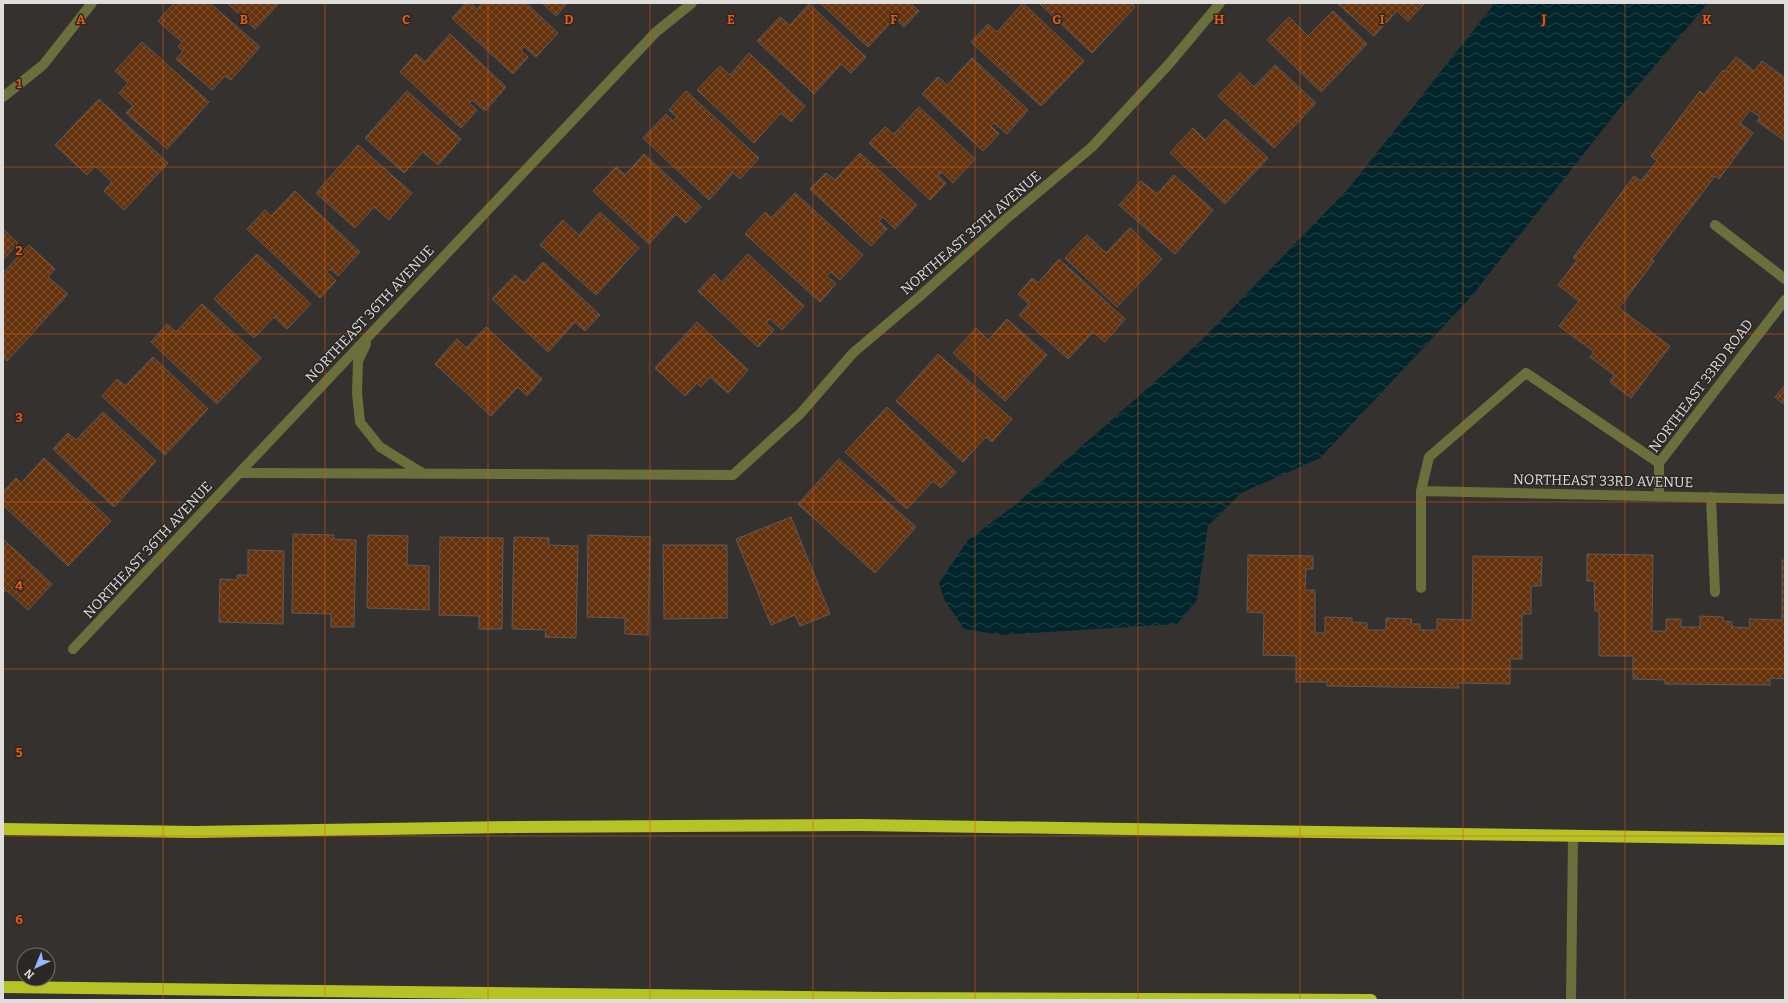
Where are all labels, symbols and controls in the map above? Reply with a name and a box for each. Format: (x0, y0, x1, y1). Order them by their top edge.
text: A (76, 12, 86, 27)
text: B (240, 12, 248, 27)
text: C (402, 12, 410, 27)
text: D (564, 12, 574, 27)
text: E (727, 12, 735, 27)
text: F (890, 12, 898, 27)
text: G (1052, 12, 1062, 27)
text: H (1214, 12, 1224, 27)
text: I (1380, 12, 1385, 27)
text: J (1541, 12, 1547, 27)
text: K (1702, 12, 1712, 27)
text: 1 (16, 76, 22, 91)
street label: NORTHEAST 35TH AVENUE (897, 167, 1045, 299)
street label: NORTHEAST 36TH AVENUE (302, 242, 438, 386)
text: 2 (15, 243, 23, 258)
street label: NORTHEAST 33RD ROAD (1645, 316, 1757, 456)
text: 3 (15, 410, 23, 425)
street label: NORTHEAST 33RD AVENUE (1513, 471, 1693, 491)
street label: NORTHEAST 36TH AVENUE (80, 478, 216, 622)
text: 4 (15, 578, 23, 593)
text: 5 (15, 745, 23, 760)
text: 6 (15, 912, 23, 927)
north arrow (16, 947, 56, 987)
text: N (21, 966, 37, 981)

